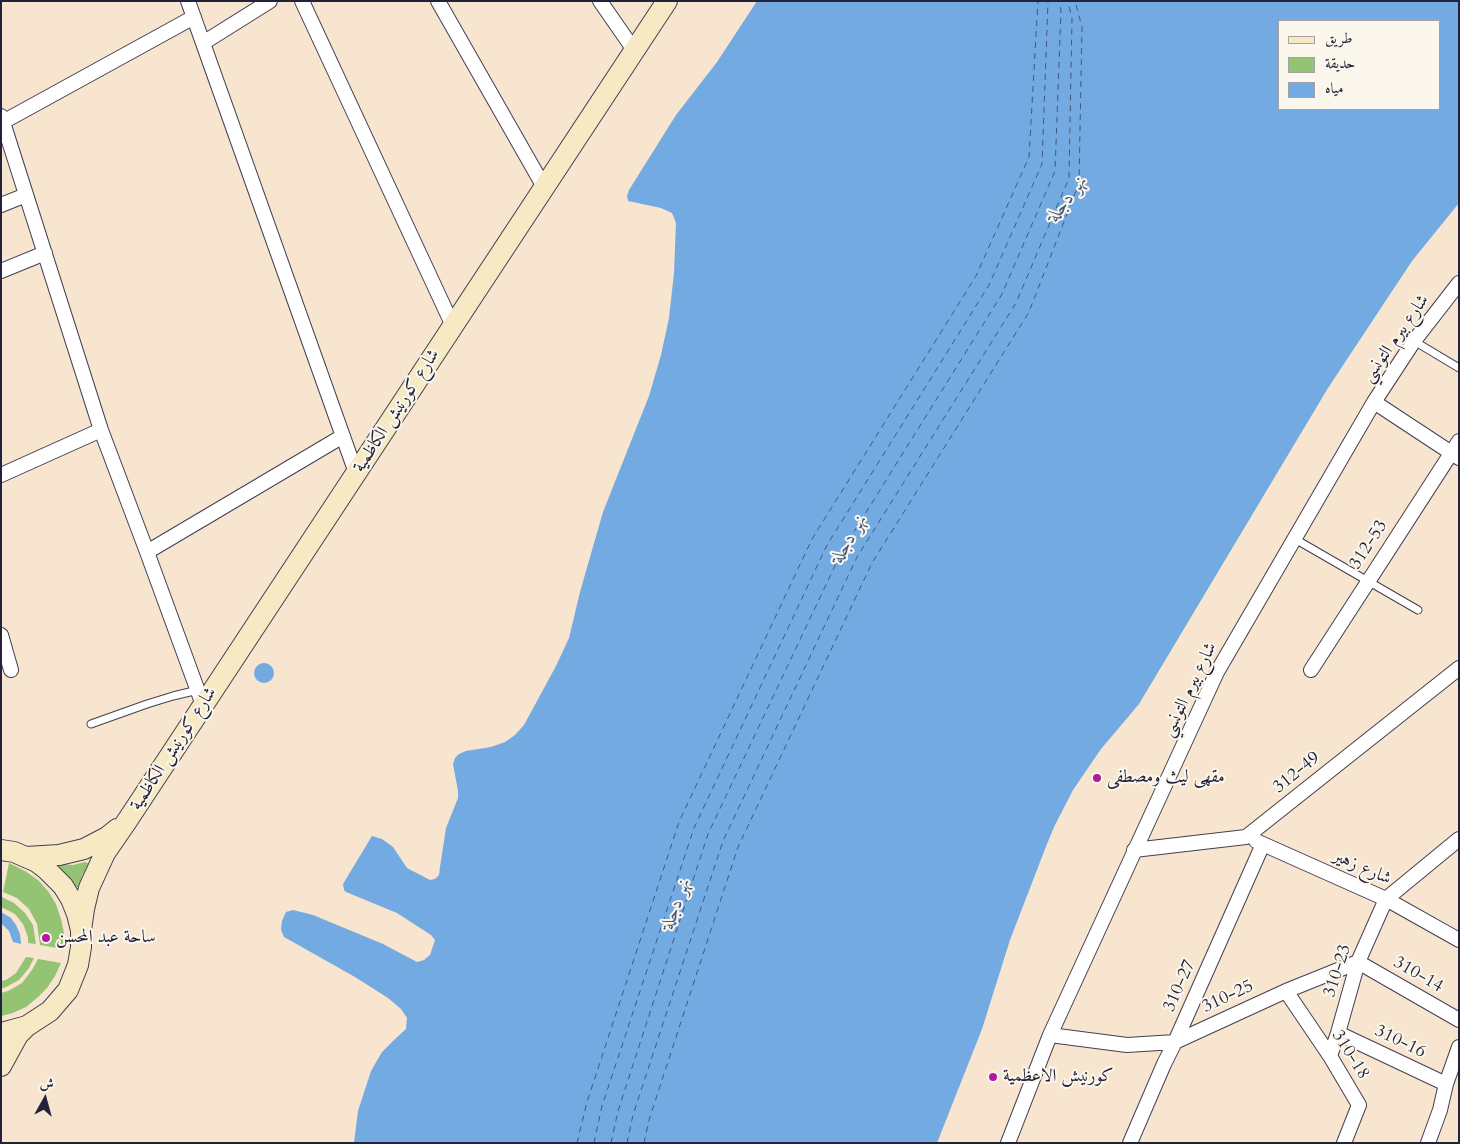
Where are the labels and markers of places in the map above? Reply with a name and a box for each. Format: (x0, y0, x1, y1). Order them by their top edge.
place label: مقهى ليث ومصطفى (1107, 767, 1225, 789)
marker: مقهى ليث ومصطفى (1091, 772, 1103, 784)
place label: ساحة عبد المحسن (56, 927, 156, 949)
marker: ساحة عبد المحسن (40, 932, 52, 944)
place label: كورنيش الاعظمية (1003, 1066, 1114, 1088)
marker: كورنيش الاعظمية (987, 1071, 999, 1083)

